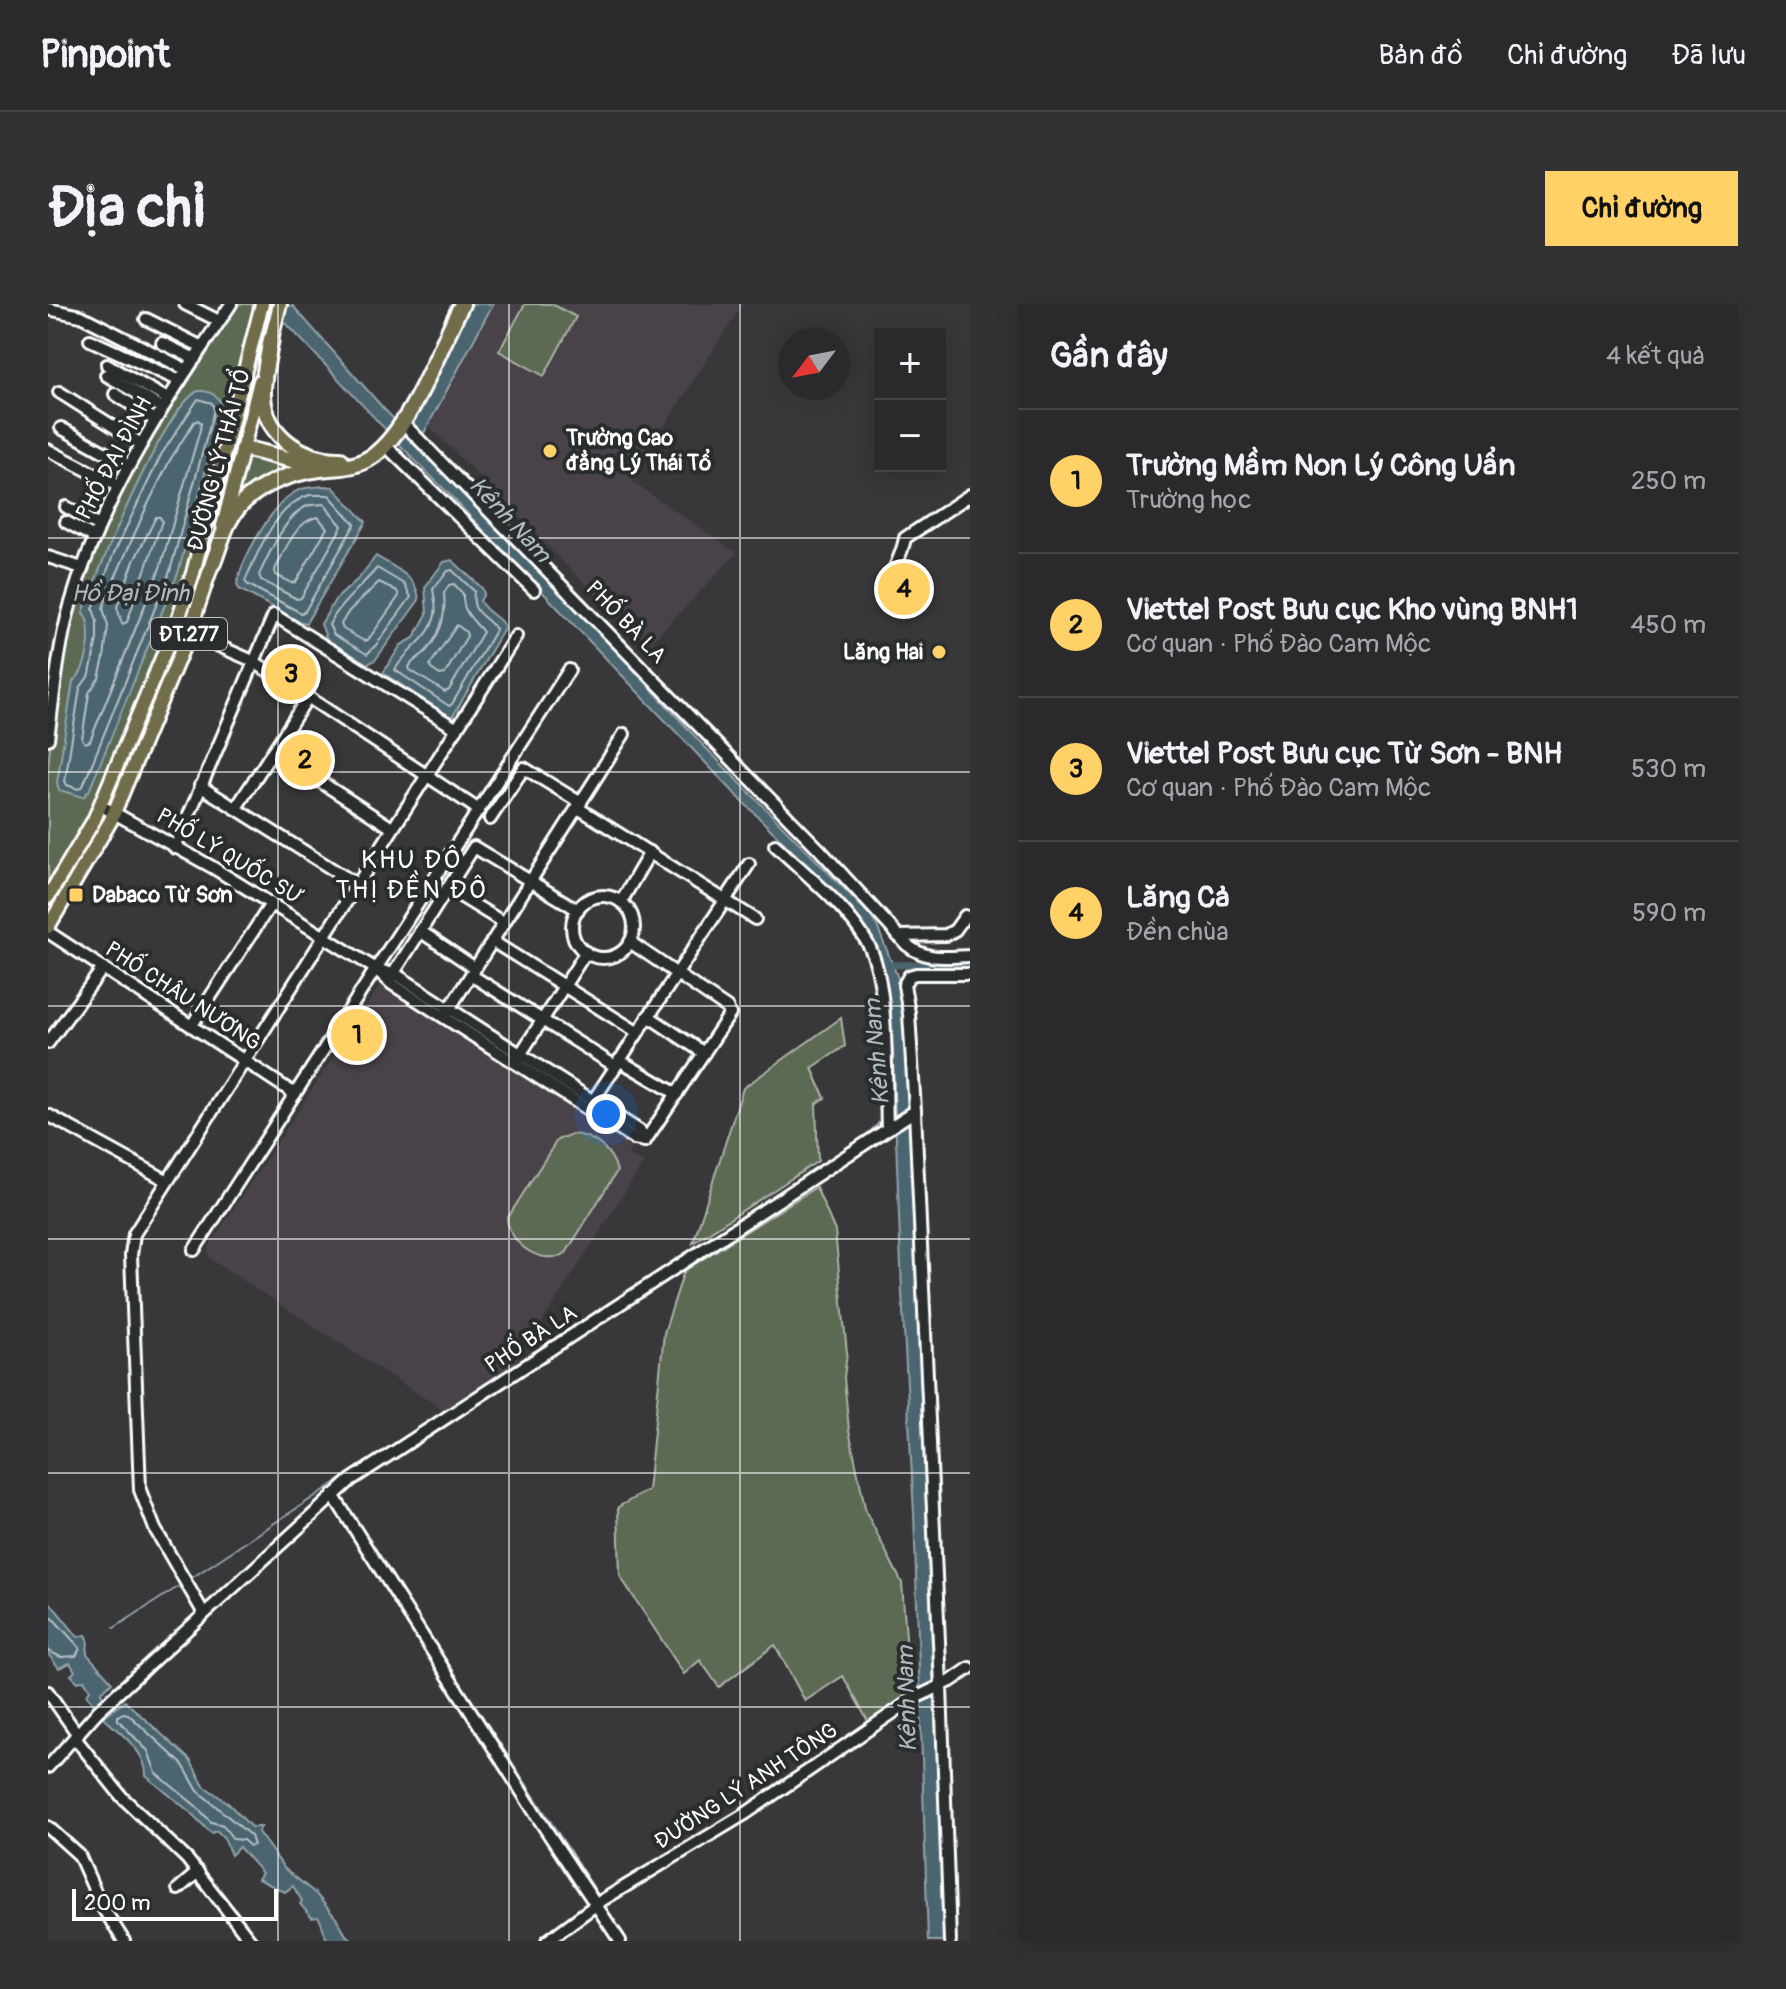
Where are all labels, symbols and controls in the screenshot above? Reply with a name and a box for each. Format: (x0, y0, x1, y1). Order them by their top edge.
text: Pinpoint (40, 31, 170, 79)
text: Bản đồ (1379, 38, 1463, 73)
text: Chỉ đường (1507, 38, 1627, 73)
text: Đã lưu (1671, 38, 1746, 73)
button: Chỉ đường (1545, 171, 1738, 246)
text: Địa chỉ (48, 174, 206, 243)
north arrow (778, 328, 850, 400)
map controls (874, 328, 946, 472)
button: + (874, 328, 946, 400)
text: Gần đây (1050, 335, 1168, 378)
text: 4 kết quả (1606, 340, 1706, 372)
street label: ĐƯỜNG LÝ THÁI TỔ (178, 365, 257, 554)
street label: PHỐ ĐẠI ĐÌNH (67, 390, 158, 525)
button: − (874, 400, 946, 472)
place label: Trường Cao đẳng Lý Thái Tổ (565, 424, 711, 477)
marker: Trường Cao đẳng Lý Thái Tổ (541, 442, 559, 460)
text: Trường Mầm Non Lý Công Uẩn (1126, 447, 1516, 484)
text: 1 (1071, 465, 1081, 497)
text: 250 m (1631, 465, 1706, 497)
water label: Kênh Nam (463, 471, 558, 570)
text: Trường học (1126, 484, 1252, 516)
pin: 4 (878, 559, 930, 619)
street label: PHỐ BÀ LA (580, 573, 674, 669)
water label: Hồ Đại Đình (71, 578, 191, 608)
text: Viettel Post Bưu cục Kho vùng BNH1 (1126, 591, 1578, 628)
text: 2 (1069, 609, 1083, 641)
text: 450 m (1630, 609, 1706, 641)
road number: ĐT.277 (151, 618, 227, 650)
text: Cơ quan · Phố Đào Cam Mộc (1126, 628, 1431, 660)
place label: Lăng Hai (843, 638, 923, 666)
marker: Lăng Hai (930, 643, 948, 661)
pin: 3 (265, 644, 317, 704)
pin: 2 (279, 730, 331, 790)
text: Viettel Post Bưu cục Từ Sơn - BNH (1126, 735, 1562, 772)
text: 3 (1069, 753, 1083, 785)
text: 530 m (1631, 753, 1706, 785)
text: Cơ quan · Phố Đào Cam Mộc (1126, 772, 1431, 804)
street label: PHỐ LÝ QUỐC SƯ (151, 799, 309, 911)
district label: KHU ĐÔ THỊ ĐỀN ĐÔ (335, 844, 489, 906)
text: Lăng Cả (1126, 879, 1231, 916)
place label: Dabaco Từ Sơn (92, 881, 233, 909)
marker: Dabaco Từ Sơn (67, 886, 85, 904)
text: 4 (1068, 897, 1084, 929)
text: 590 m (1632, 897, 1706, 929)
text: Đền chùa (1126, 916, 1229, 948)
street label: PHỐ CHÂU NƯƠNG (100, 933, 268, 1057)
water label: Kênh Nam (858, 996, 896, 1106)
pin: 1 (331, 1005, 383, 1065)
your location (586, 1094, 626, 1134)
street label: PHỐ BÀ LA (478, 1296, 582, 1379)
water label: Kênh Nam (891, 1644, 923, 1752)
street label: ĐƯỜNG LÝ ANH TÔNG (649, 1716, 843, 1856)
scale bar (72, 1885, 278, 1921)
text: 200 m (84, 1889, 151, 1917)

